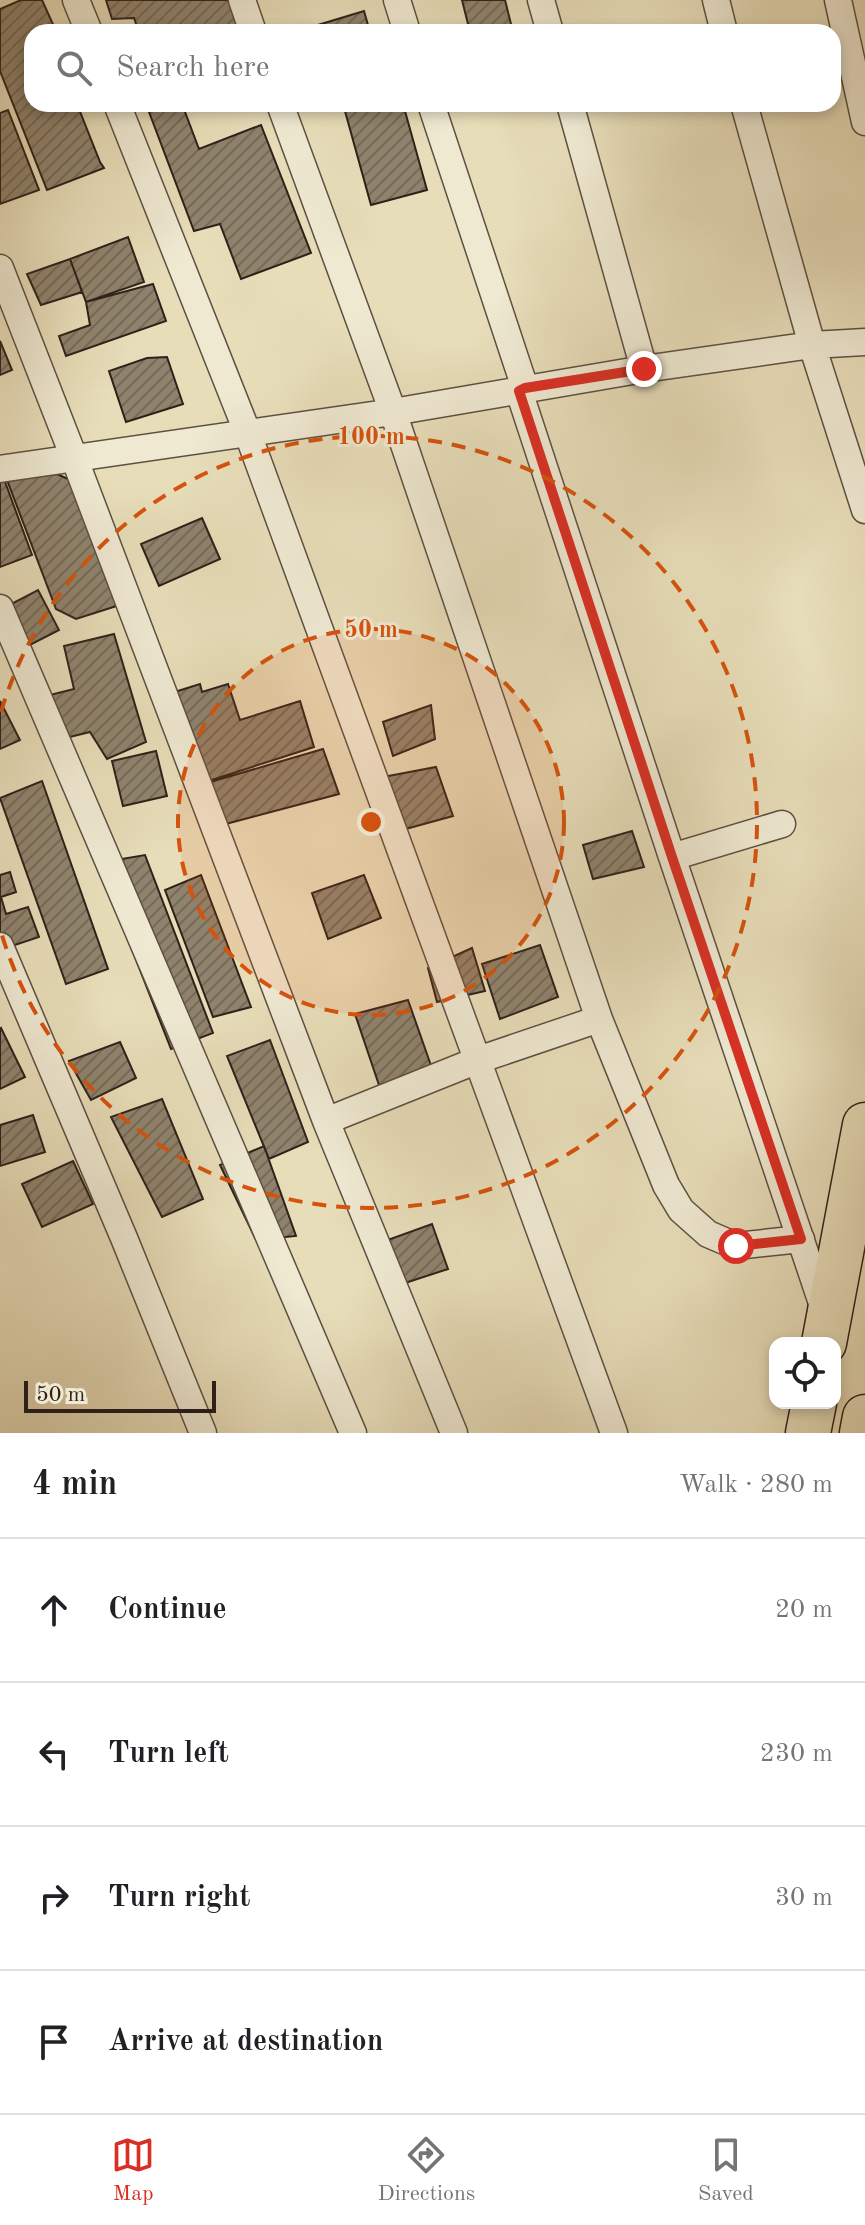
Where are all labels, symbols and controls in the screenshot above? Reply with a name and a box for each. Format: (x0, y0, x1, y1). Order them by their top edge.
search box (24, 24, 841, 112)
icon: search (52, 46, 96, 90)
text: Search here (116, 53, 270, 83)
route end (626, 351, 662, 387)
text: 100 m (337, 426, 405, 450)
text: 50 m (344, 618, 398, 643)
centre of rings (357, 808, 385, 836)
route start (718, 1228, 754, 1264)
map controls (769, 1337, 841, 1409)
button: locate (769, 1337, 841, 1409)
scale bar (24, 1377, 216, 1413)
text: 50 m (36, 1384, 85, 1406)
text: 4 min (32, 1468, 117, 1502)
text: Walk · 280 m (679, 1472, 833, 1498)
icon: ahead (32, 1588, 76, 1632)
text: Continue (108, 1595, 227, 1625)
text: 20 m (775, 1597, 833, 1623)
icon: left (32, 1732, 76, 1776)
text: Turn left (108, 1739, 229, 1769)
text: 230 m (760, 1741, 833, 1767)
icon: right (32, 1876, 76, 1920)
text: Turn right (108, 1883, 250, 1913)
text: 30 m (775, 1885, 833, 1911)
icon: arrive (32, 2020, 76, 2064)
text: Arrive at destination (108, 2027, 383, 2057)
tab: Map (111, 2133, 155, 2208)
tab: Directions (378, 2133, 475, 2208)
tab: Saved (698, 2133, 754, 2208)

